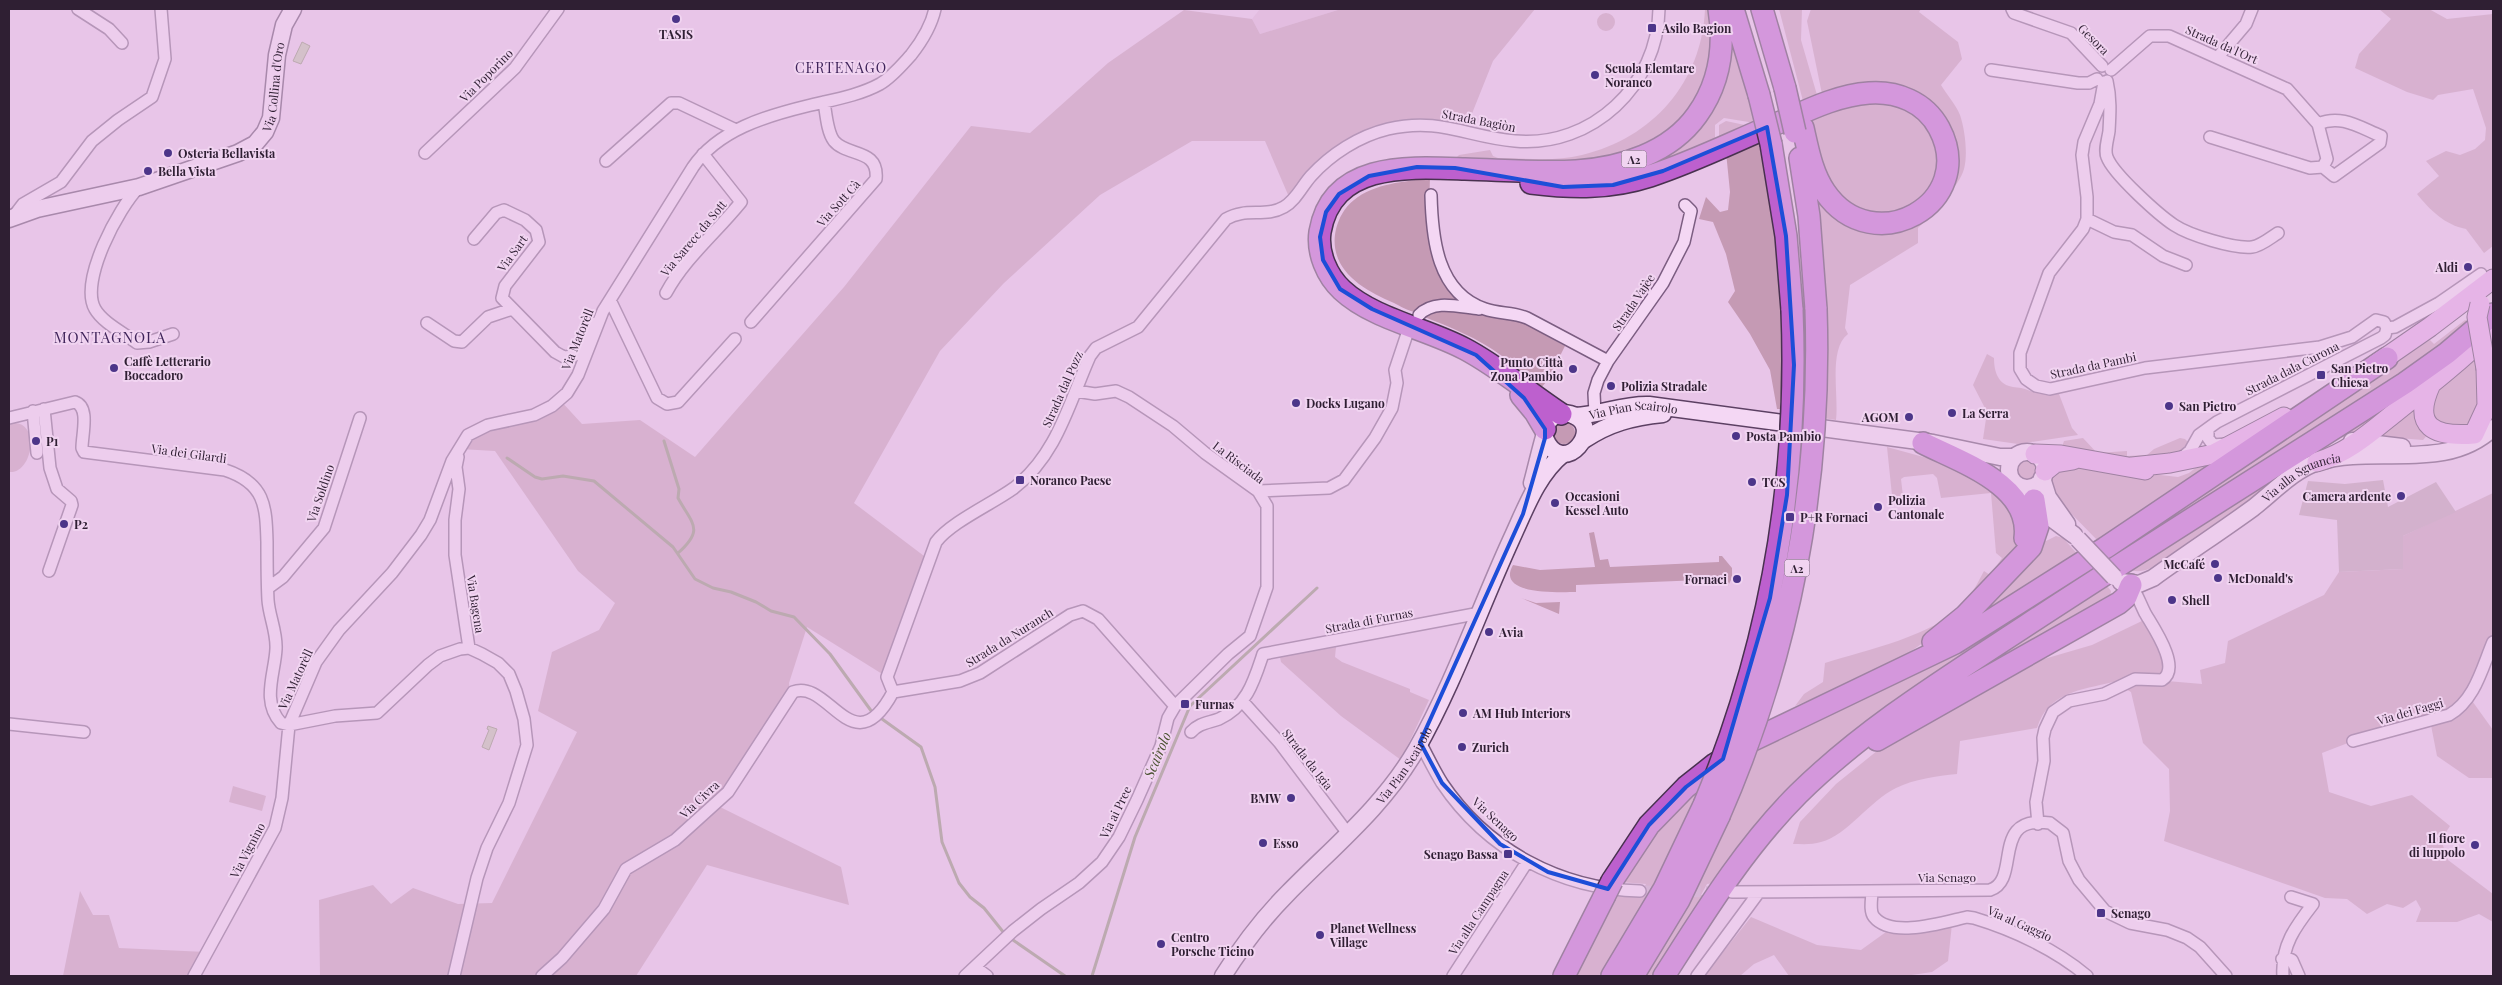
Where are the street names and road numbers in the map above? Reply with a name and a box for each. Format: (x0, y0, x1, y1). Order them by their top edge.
street label: Gesora (2075, 20, 2113, 58)
street label: Strada da l'Ort (2183, 21, 2261, 67)
street label: Via Collina d'Oro (258, 40, 288, 135)
street label: Via Poporino (455, 45, 516, 106)
street label: Strada Bagiòn (1441, 105, 1517, 135)
road number: A2 (1622, 150, 1646, 168)
street label: Via Sott Cà (812, 176, 863, 231)
street label: Via Sarecc da Sott (656, 196, 730, 280)
street label: Via Sart (493, 231, 531, 275)
street label: Strada Vajèe (1608, 270, 1658, 334)
street label: Via Matorèll (557, 305, 597, 373)
street label: Strada dala Curona (2242, 337, 2342, 399)
street label: Strada dal Pozz (1038, 348, 1086, 430)
street label: Strada da Pambi (2049, 348, 2138, 382)
street label: Via Pian Scairolo (1587, 397, 1679, 423)
street label: La Risciada (1210, 437, 1268, 487)
street label: Via dei Gilardi (149, 440, 228, 466)
street label: Via alla Sguancia (2258, 449, 2342, 506)
street label: Via Soldino (302, 462, 337, 525)
road number: A2 (1784, 560, 1810, 576)
street label: Via Bagena (463, 573, 488, 634)
street label: Strada da Nuranch (962, 604, 1056, 670)
street label: Strada di Furnas (1324, 604, 1414, 636)
street label: Via Matorèll (274, 646, 316, 713)
street label: Via dei Faggi (2374, 694, 2445, 728)
street label: Via Pian Scairolo (1372, 723, 1436, 808)
street label: Strada da Igia (1279, 725, 1337, 793)
street label: Via Civra (675, 777, 722, 822)
street label: Via ai Pree (1095, 783, 1135, 842)
street label: Via Senago (1469, 793, 1523, 845)
street label: Via Vignino (225, 819, 268, 881)
street label: Via alla Campagna (1444, 866, 1512, 959)
street label: Via Senago (1917, 869, 1976, 885)
street label: Via al Gaggio (1984, 901, 2055, 945)

